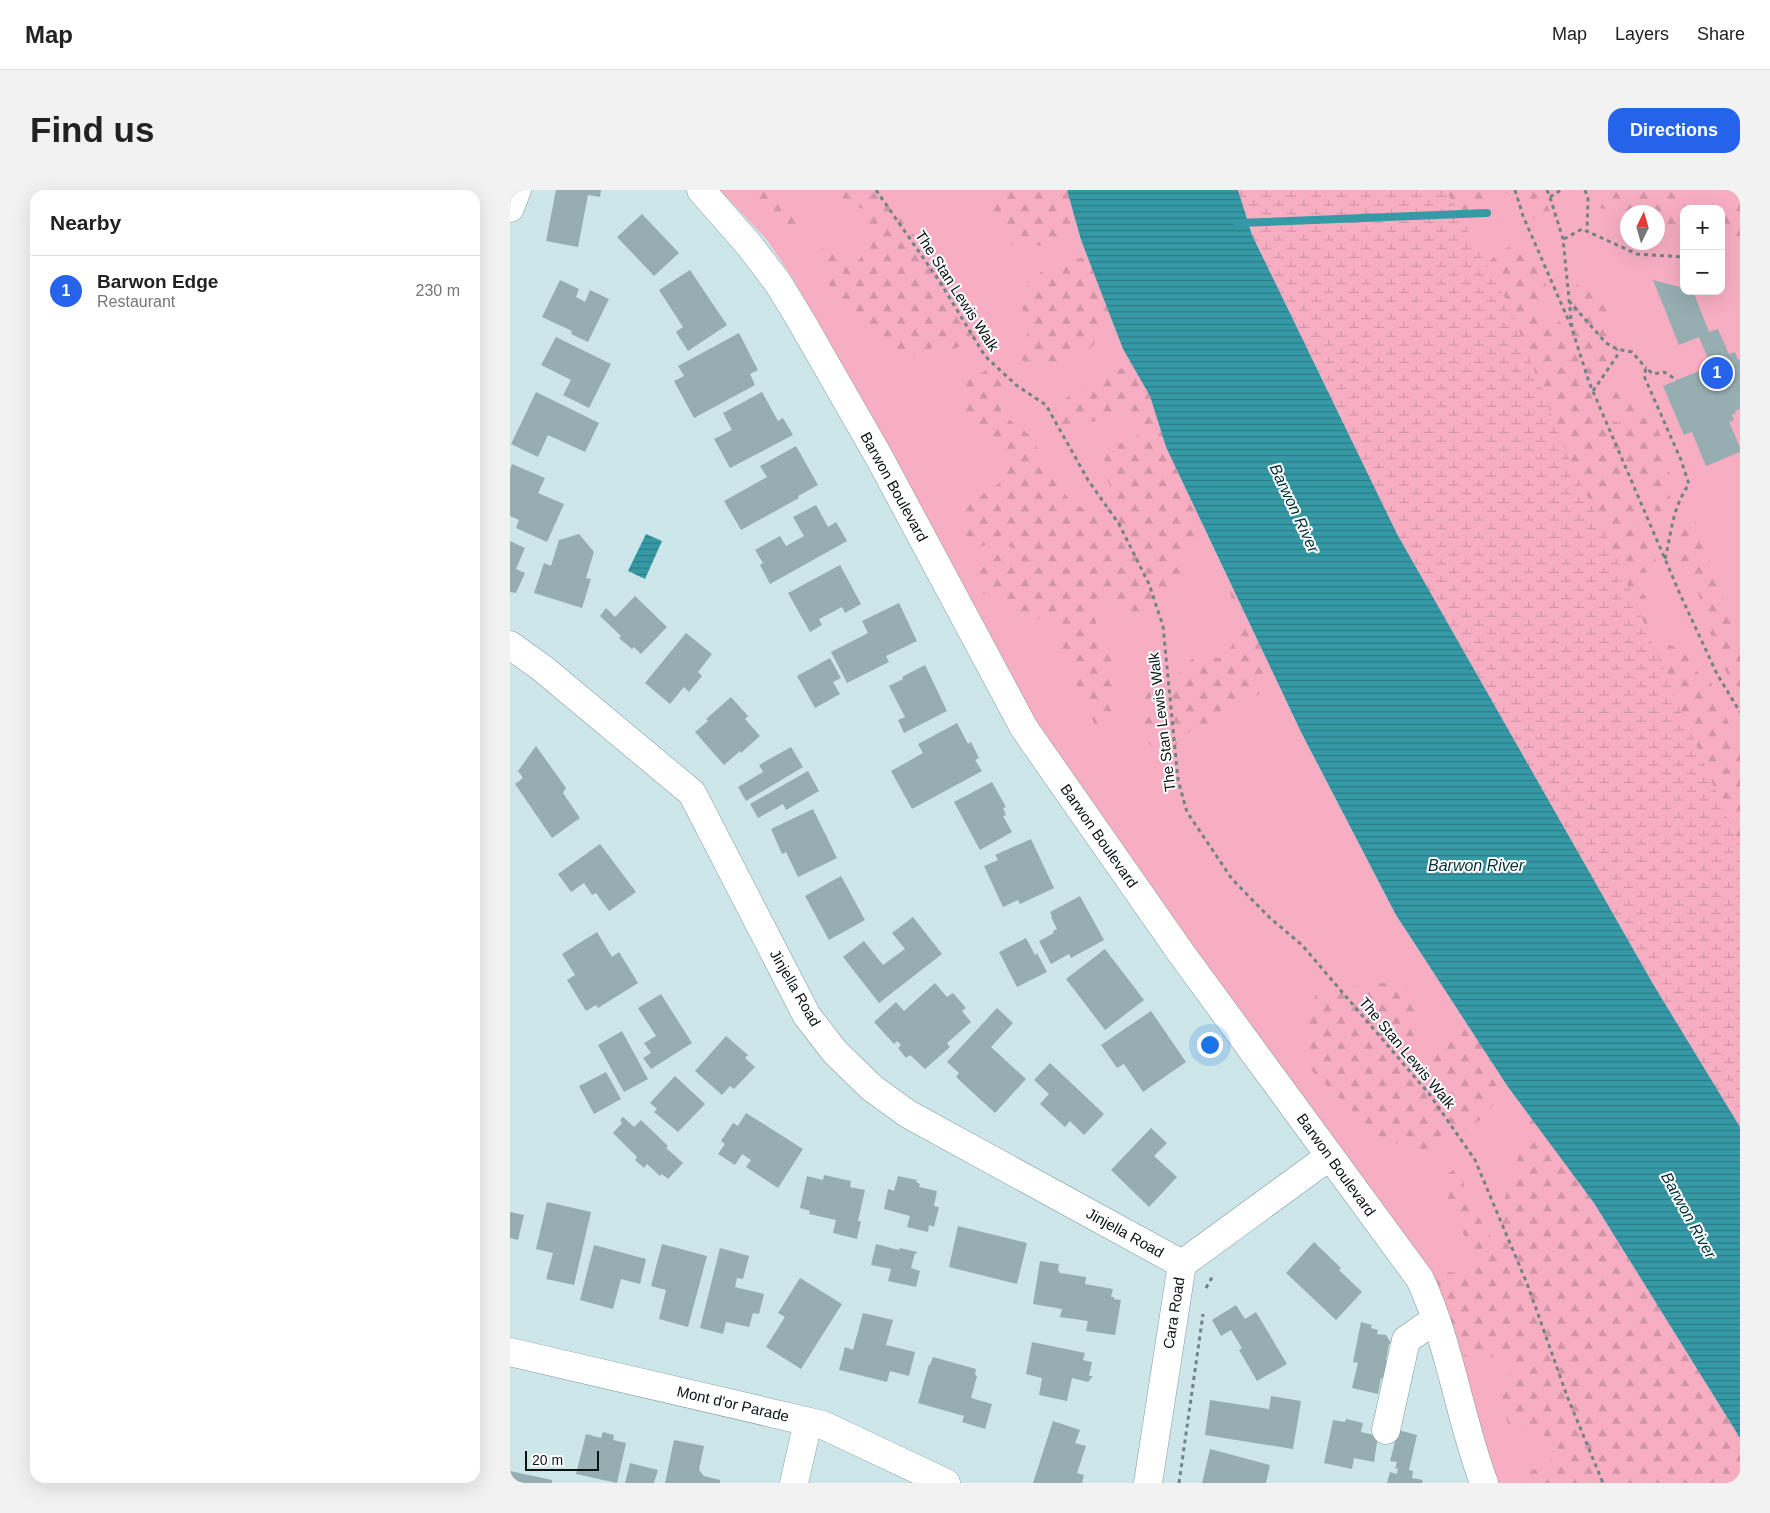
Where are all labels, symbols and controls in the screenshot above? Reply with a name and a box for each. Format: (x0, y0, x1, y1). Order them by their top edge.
text: Map (25, 21, 73, 48)
text: Map (1552, 24, 1587, 44)
text: Layers (1615, 24, 1669, 44)
text: Share (1697, 24, 1745, 44)
button: Directions (1608, 108, 1740, 153)
text: Find us (30, 110, 154, 149)
north arrow (1620, 205, 1665, 250)
map controls (1680, 205, 1725, 295)
button: + (1680, 205, 1725, 250)
text: Nearby (50, 211, 121, 234)
street label: The Stan Lewis Walk (912, 227, 1003, 355)
button: − (1680, 250, 1725, 295)
text: Barwon Edge (97, 271, 218, 292)
text: 1 (62, 282, 70, 299)
text: 230 m (416, 282, 460, 299)
text: Restaurant (97, 293, 175, 310)
pin: 1 (1701, 354, 1733, 392)
street label: Barwon Boulevard (857, 429, 932, 544)
water label: Barwon River (1267, 461, 1323, 556)
street label: The Stan Lewis Walk (1144, 651, 1178, 793)
street label: Barwon Boulevard (1057, 781, 1142, 891)
water label: Barwon River (1428, 857, 1525, 874)
street label: Jinjella Road (767, 946, 824, 1029)
street label: The Stan Lewis Walk (1356, 993, 1459, 1112)
your location (1197, 1032, 1223, 1058)
street label: Barwon Boulevard (1294, 1110, 1379, 1219)
water label: Barwon River (1658, 1169, 1720, 1262)
street label: Jinjella Road (1084, 1204, 1167, 1261)
street label: Cara Road (1159, 1276, 1188, 1350)
street label: Mont d'or Parade (675, 1382, 791, 1425)
scale bar (525, 1448, 599, 1471)
text: 20 m (532, 1452, 563, 1468)

